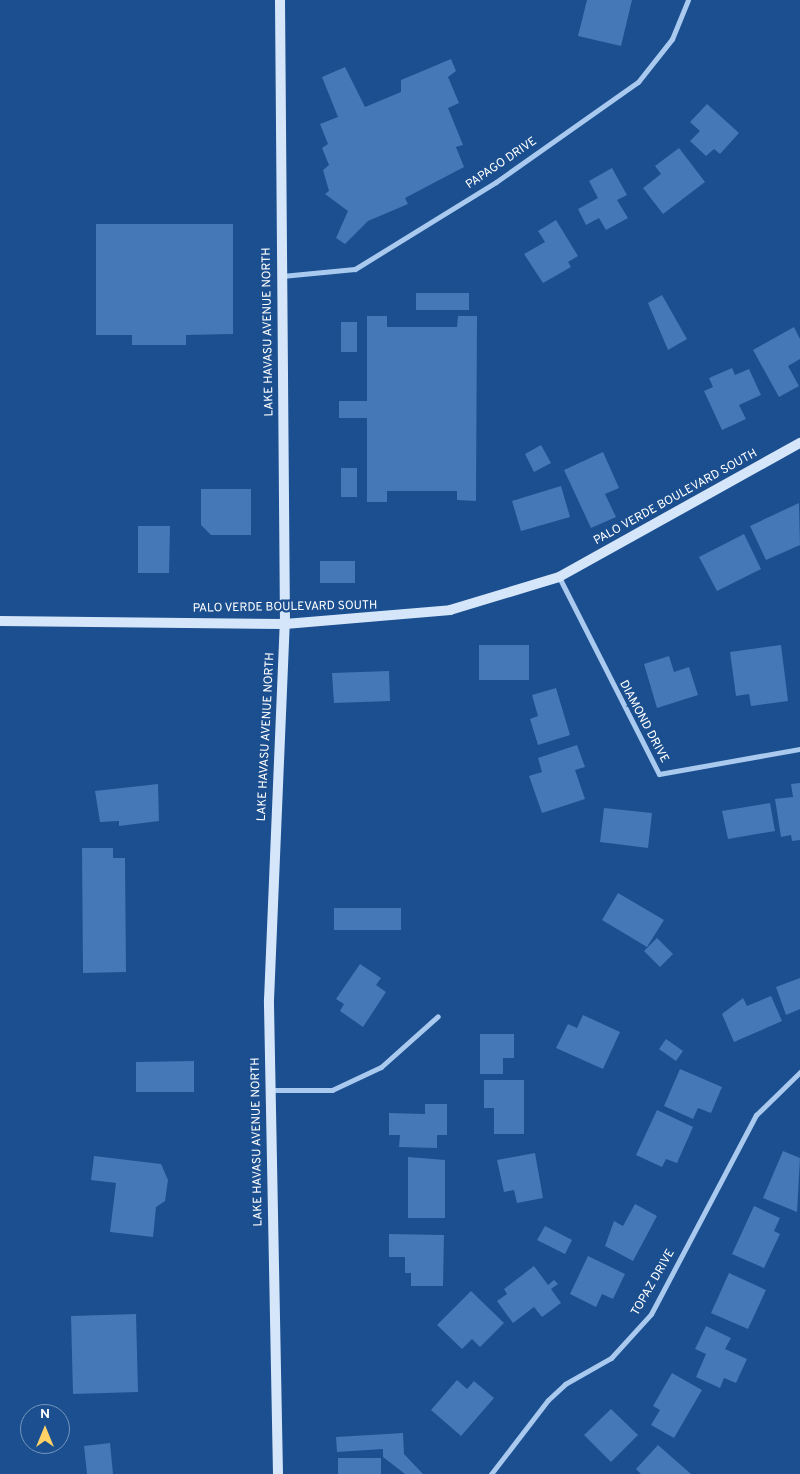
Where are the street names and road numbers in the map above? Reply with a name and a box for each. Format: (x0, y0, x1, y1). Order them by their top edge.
street label: PAPAGO DRIVE (464, 135, 540, 193)
street label: LAKE HAVASU AVENUE NORTH (260, 247, 278, 417)
street label: PALO VERDE BOULEVARD SOUTH (592, 447, 760, 549)
street label: PALO VERDE BOULEVARD SOUTH (192, 599, 378, 617)
street label: LAKE HAVASU AVENUE NORTH (255, 652, 279, 822)
street label: DIAMOND DRIVE (615, 678, 671, 766)
street label: LAKE HAVASU AVENUE NORTH (249, 1057, 267, 1227)
street label: TOPAZ DRIVE (629, 1247, 679, 1319)

